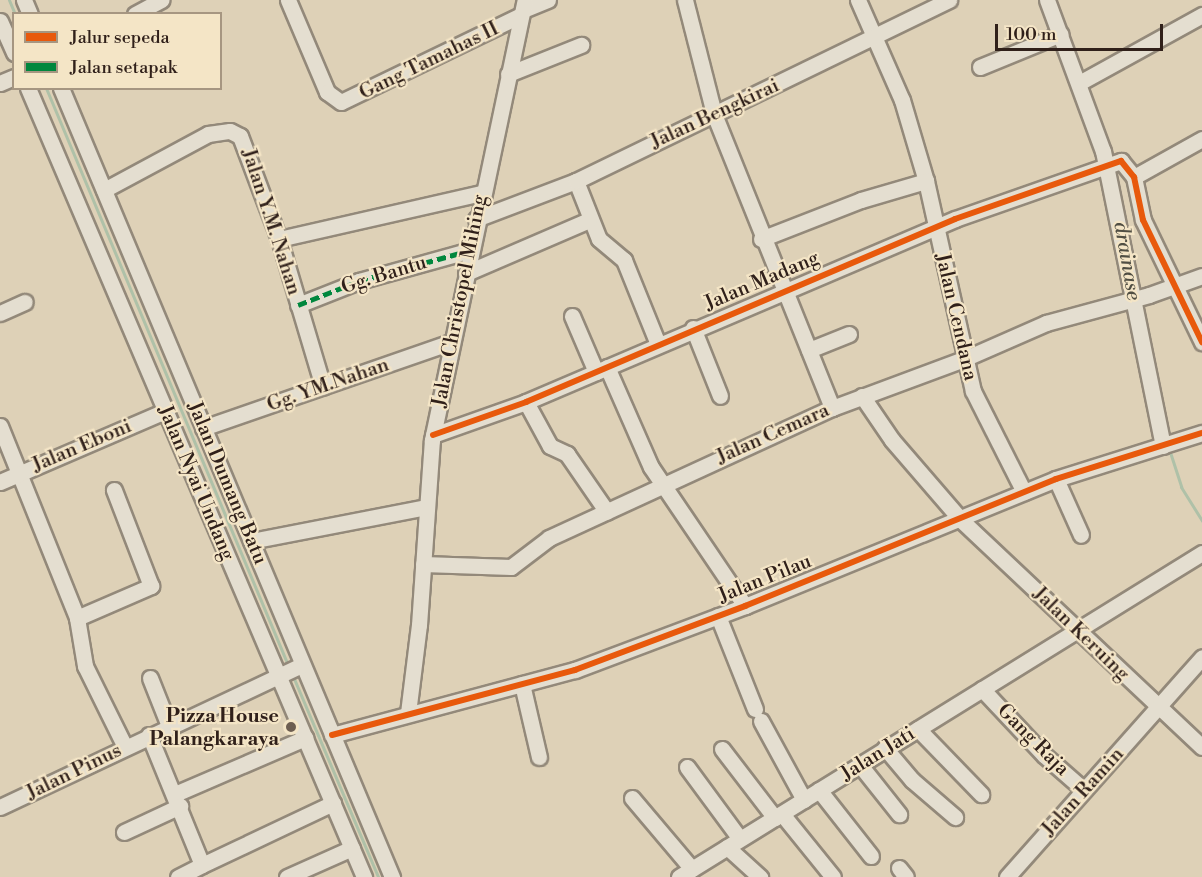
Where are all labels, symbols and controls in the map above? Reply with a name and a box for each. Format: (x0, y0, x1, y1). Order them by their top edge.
legend (12, 12, 222, 90)
scale bar (998, 12, 1166, 50)
street label: Gang Tamahas II (355, 17, 503, 105)
text: 100 m (1006, 23, 1057, 46)
text: Jalur sepeda (70, 26, 170, 49)
text: Jalan setapak (70, 56, 177, 79)
street label: Jalan Bengkirai (647, 74, 783, 154)
street label: Jalan Y.M. Nahan (236, 146, 306, 298)
street label: Jalan Christopel Mihing (428, 193, 492, 409)
water label: drainase (1108, 220, 1146, 302)
street label: Jalan Madang (701, 246, 823, 316)
street label: Gg. Bantu (338, 251, 430, 299)
street label: Jalan Cendana (930, 251, 982, 383)
street label: Gg. YM.Nahan (264, 353, 392, 417)
street label: Jalan Dumang Batu (182, 398, 272, 568)
street label: Jalan Cemara (713, 398, 833, 470)
street label: Jalan Nyai Undang (153, 402, 239, 564)
street label: Jalan Eboni (29, 414, 135, 478)
street label: Jalan Pilau (715, 549, 815, 609)
street label: Jalan Keruing (1028, 582, 1134, 686)
street label: Gang Raja (992, 699, 1074, 781)
place label: Pizza House Palangkaraya (149, 704, 279, 751)
marker: Pizza House Palangkaraya (284, 720, 298, 734)
street label: Jalan Jati (836, 722, 920, 786)
street label: Jalan Pinus (22, 739, 126, 805)
street label: Jalan Ramin (1037, 743, 1129, 841)

